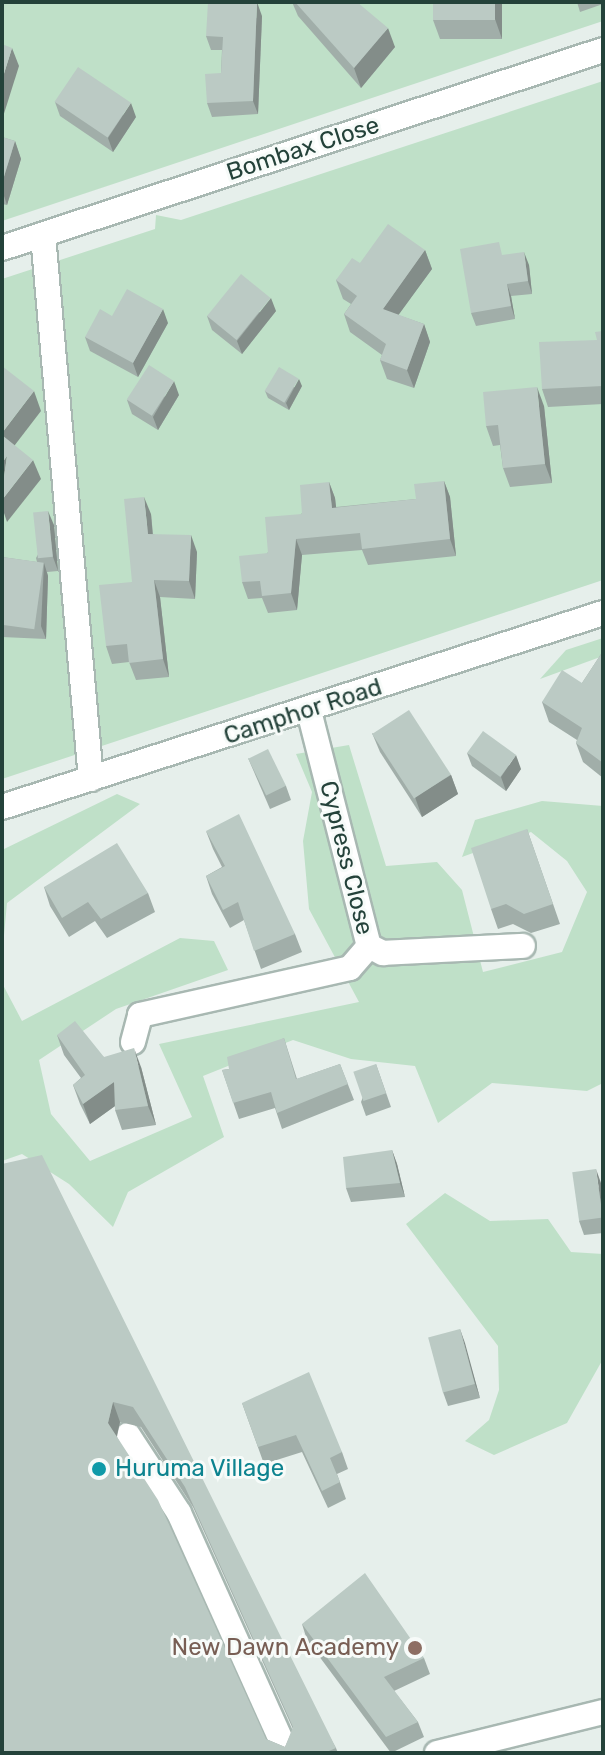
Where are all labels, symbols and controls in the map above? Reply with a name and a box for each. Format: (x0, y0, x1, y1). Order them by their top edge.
street label: Bombax Close (223, 111, 383, 187)
street label: Camphor Road (220, 673, 386, 751)
street label: Cypress Close (313, 778, 379, 938)
place label: Huruma Village (115, 1455, 285, 1483)
marker: Huruma Village (90, 1460, 108, 1478)
place label: New Dawn Academy (170, 1634, 399, 1662)
marker: New Dawn Academy (406, 1639, 424, 1657)

